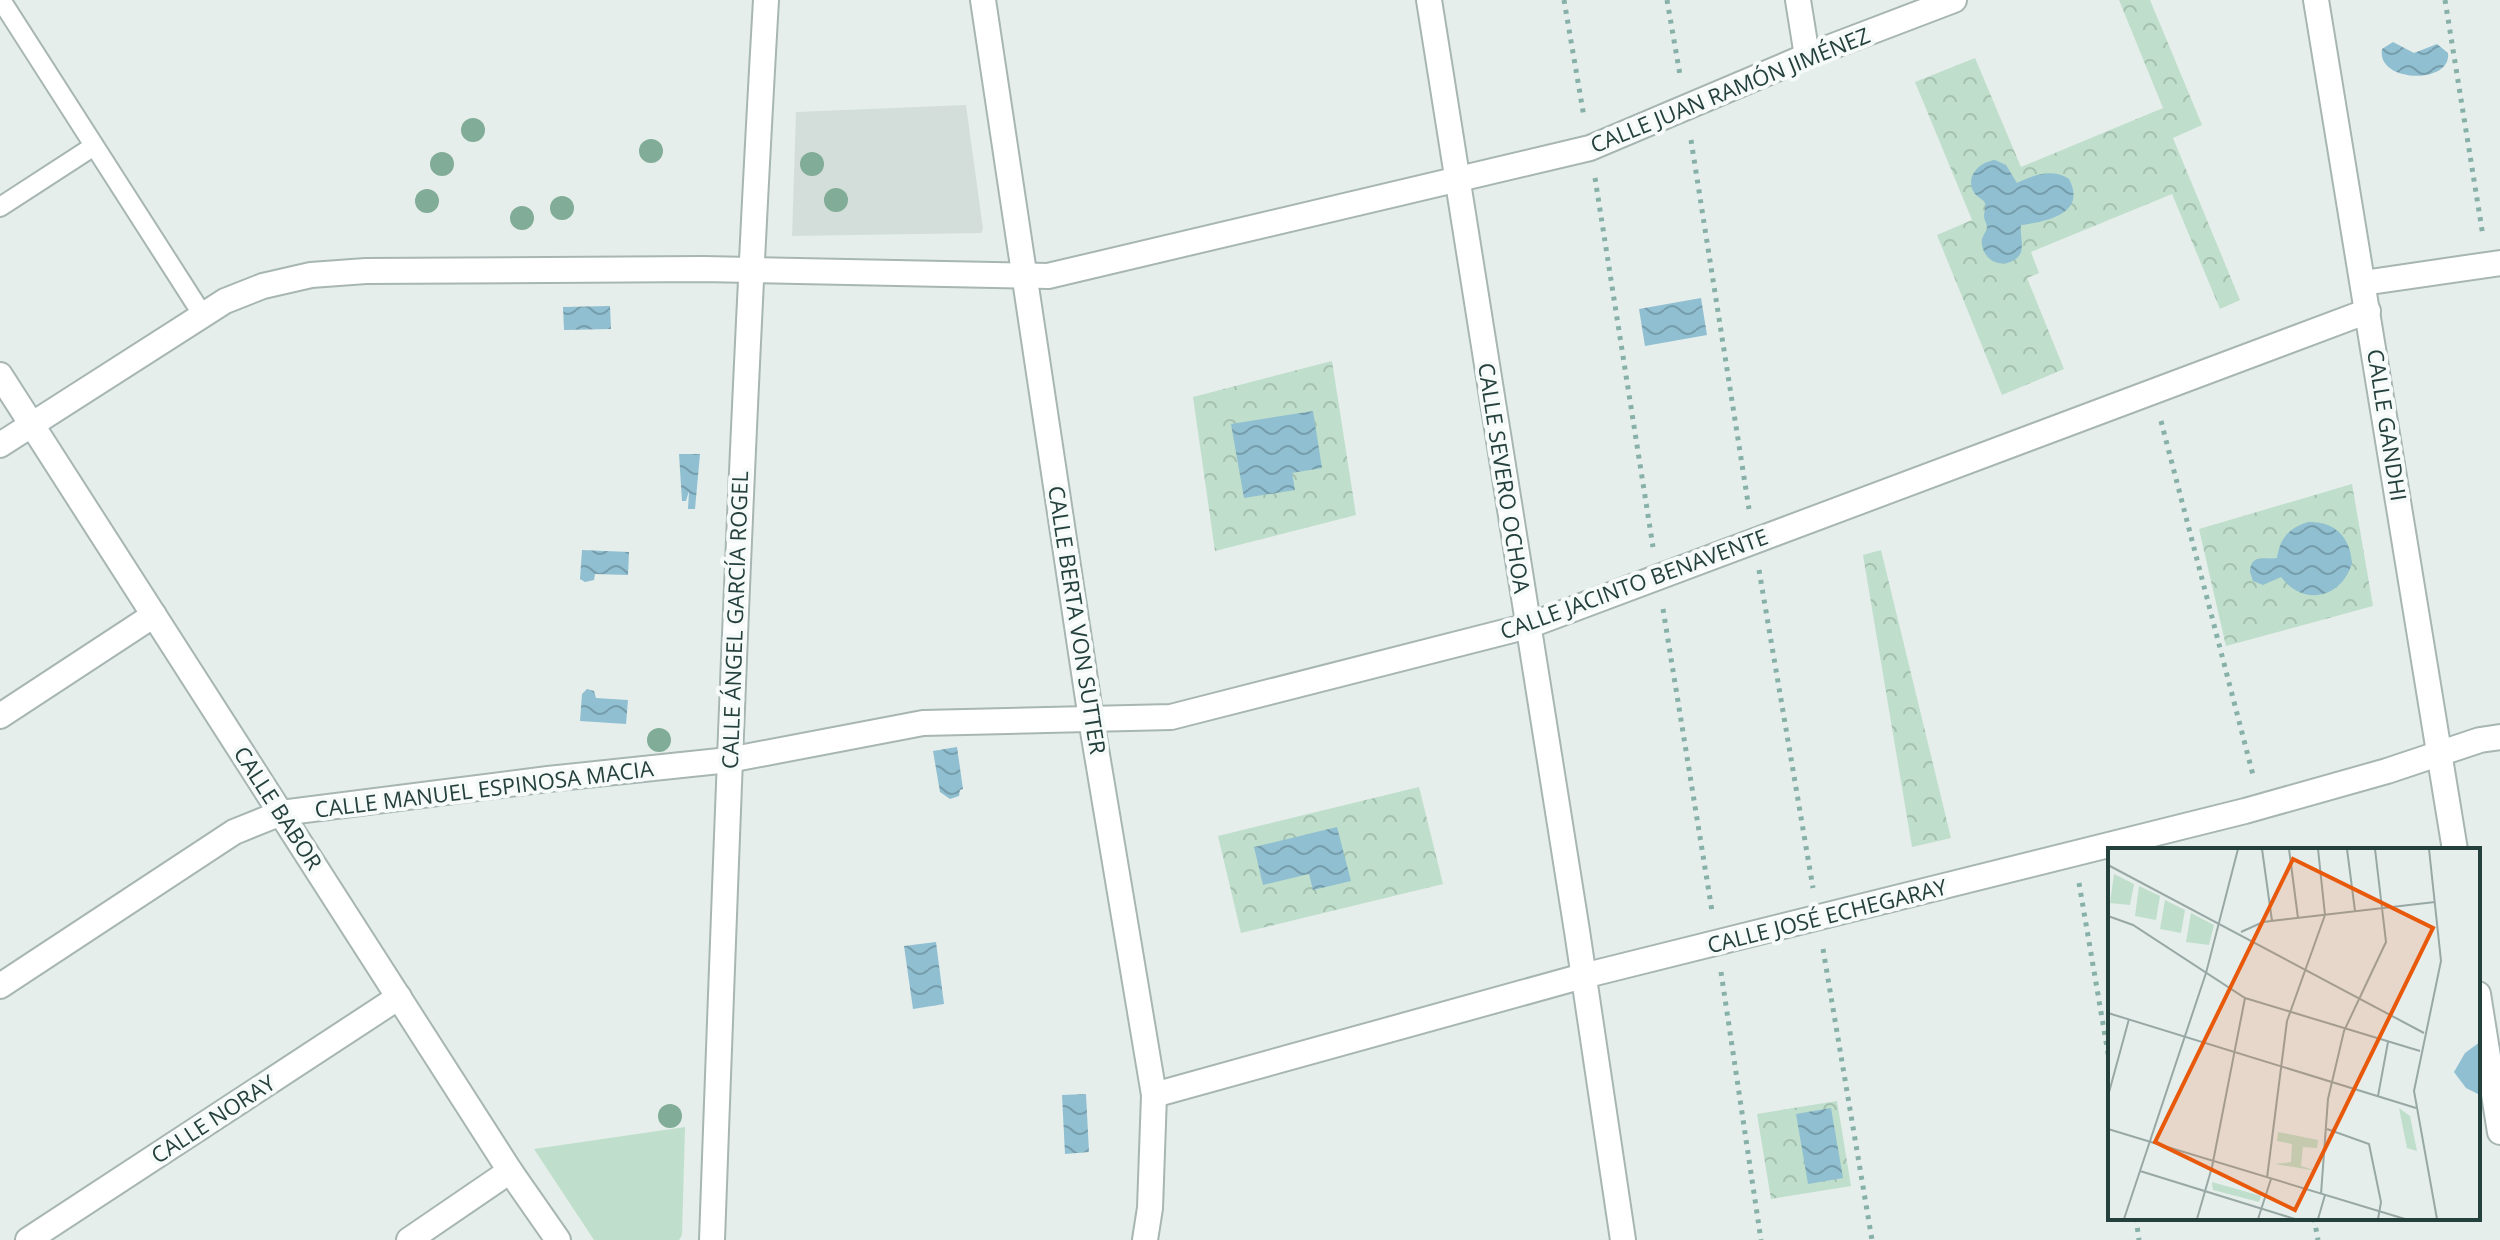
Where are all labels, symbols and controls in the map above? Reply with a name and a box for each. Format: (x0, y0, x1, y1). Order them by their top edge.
street label: CALLE JUAN RAMÓN JIMÉNEZ (1585, 19, 1874, 159)
street label: CALLE GANDHI (2361, 347, 2415, 503)
street label: CALLE SEVERO OCHOA (1472, 360, 1538, 595)
street label: CALLE ÁNGEL GARCÍA ROGEL (714, 470, 754, 769)
street label: CALLE BERTA VON SUTTER (1042, 484, 1114, 756)
street label: CALLE JACINTO BENAVENTE (1495, 521, 1772, 646)
street label: CALLE BABOR (228, 740, 330, 875)
street label: CALLE MANUEL ESPINOSA MACIA (313, 752, 655, 824)
inset map (2108, 848, 2480, 1220)
street label: CALLE JOSÉ ECHEGARAY (1704, 871, 1950, 959)
street label: CALLE NORAY (145, 1066, 281, 1169)

